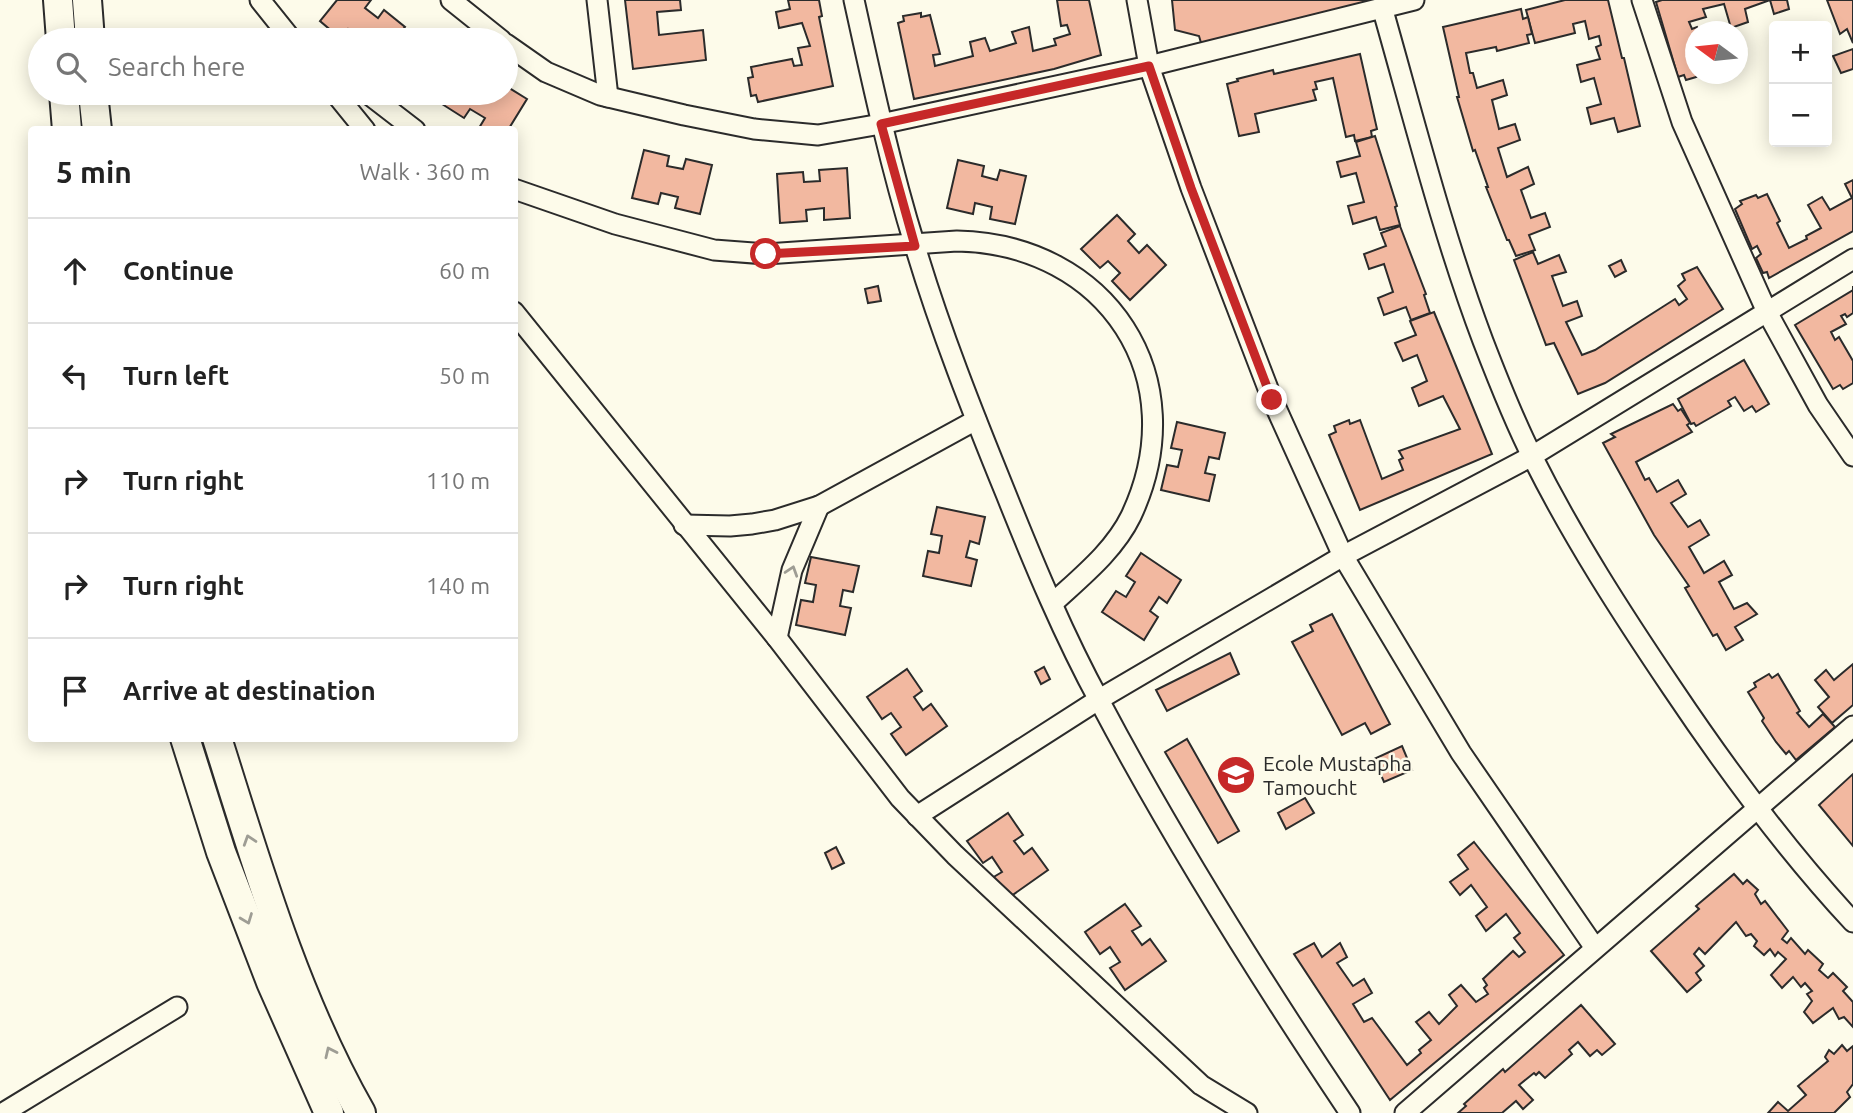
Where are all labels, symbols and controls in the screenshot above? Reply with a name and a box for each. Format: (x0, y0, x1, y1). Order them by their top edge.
north arrow (1685, 21, 1748, 84)
map controls (1769, 21, 1832, 147)
button: + (1769, 21, 1832, 84)
search box (28, 28, 518, 105)
icon: search (52, 48, 90, 86)
text: Search here (108, 52, 245, 81)
button: − (1769, 84, 1832, 147)
text: 5 min (56, 155, 132, 189)
text: Walk · 360 m (359, 159, 490, 184)
route start (750, 238, 781, 269)
icon: ahead (56, 252, 94, 290)
text: Continue (123, 256, 234, 285)
text: 60 m (439, 258, 490, 283)
icon: left (56, 357, 94, 395)
text: Turn left (123, 361, 229, 390)
text: 50 m (439, 363, 490, 388)
route end (1256, 384, 1287, 415)
icon: right (56, 462, 94, 500)
text: Turn right (123, 466, 244, 495)
text: 110 m (426, 468, 490, 493)
one-way arrow (783, 566, 798, 578)
icon: right (56, 567, 94, 605)
text: Turn right (123, 571, 244, 600)
text: 140 m (426, 573, 490, 598)
icon: arrive (56, 672, 94, 710)
text: Arrive at destination (123, 676, 376, 705)
place label: Ecole Mustapha Tamoucht (1263, 751, 1412, 799)
school or university icon: Ecole Mustapha Tamoucht (1215, 754, 1257, 796)
one-way arrow (243, 834, 257, 846)
one-way arrow (238, 913, 252, 925)
one-way arrow (324, 1047, 338, 1059)

